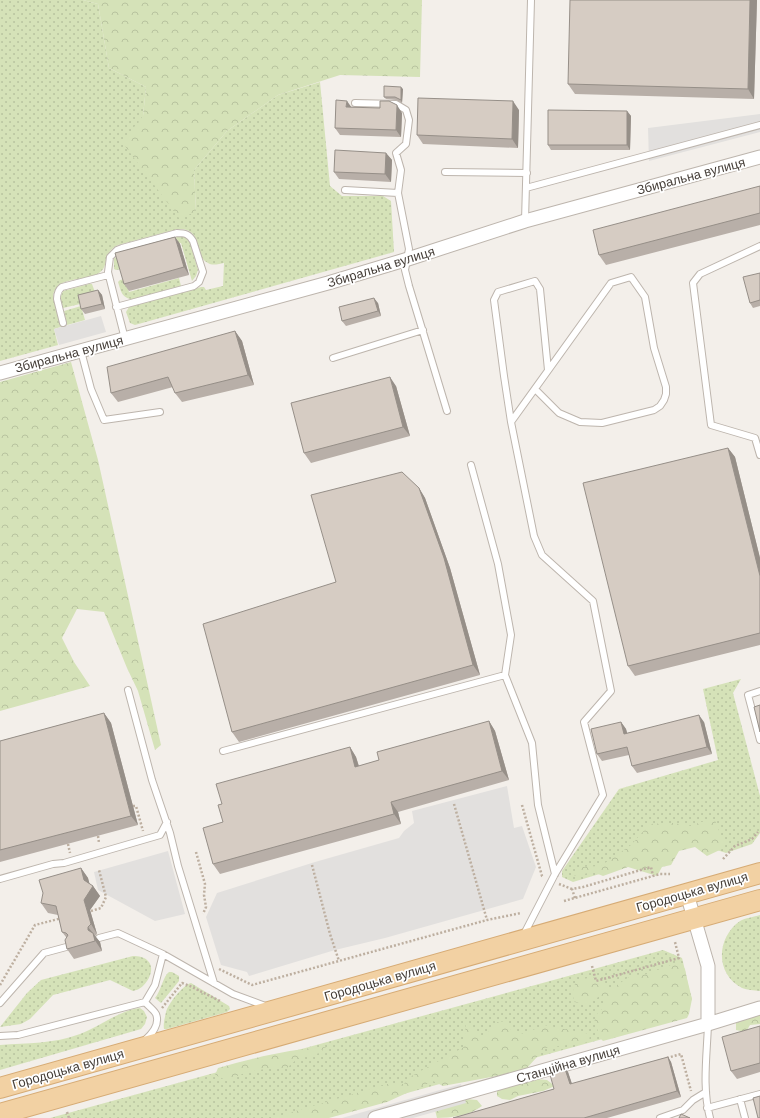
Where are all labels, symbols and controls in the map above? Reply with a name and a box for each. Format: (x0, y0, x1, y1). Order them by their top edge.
street label: Збиральна вулиця (635, 154, 747, 198)
street label: Збиральна вулиця (325, 244, 437, 290)
street label: Збиральна вулиця (13, 332, 125, 376)
street label: Городоцька вулиця (634, 869, 750, 915)
street label: Городоцька вулиця (322, 958, 438, 1004)
street label: Станційна вулиця (514, 1042, 622, 1086)
street label: Городоцька вулиця (10, 1046, 126, 1092)

